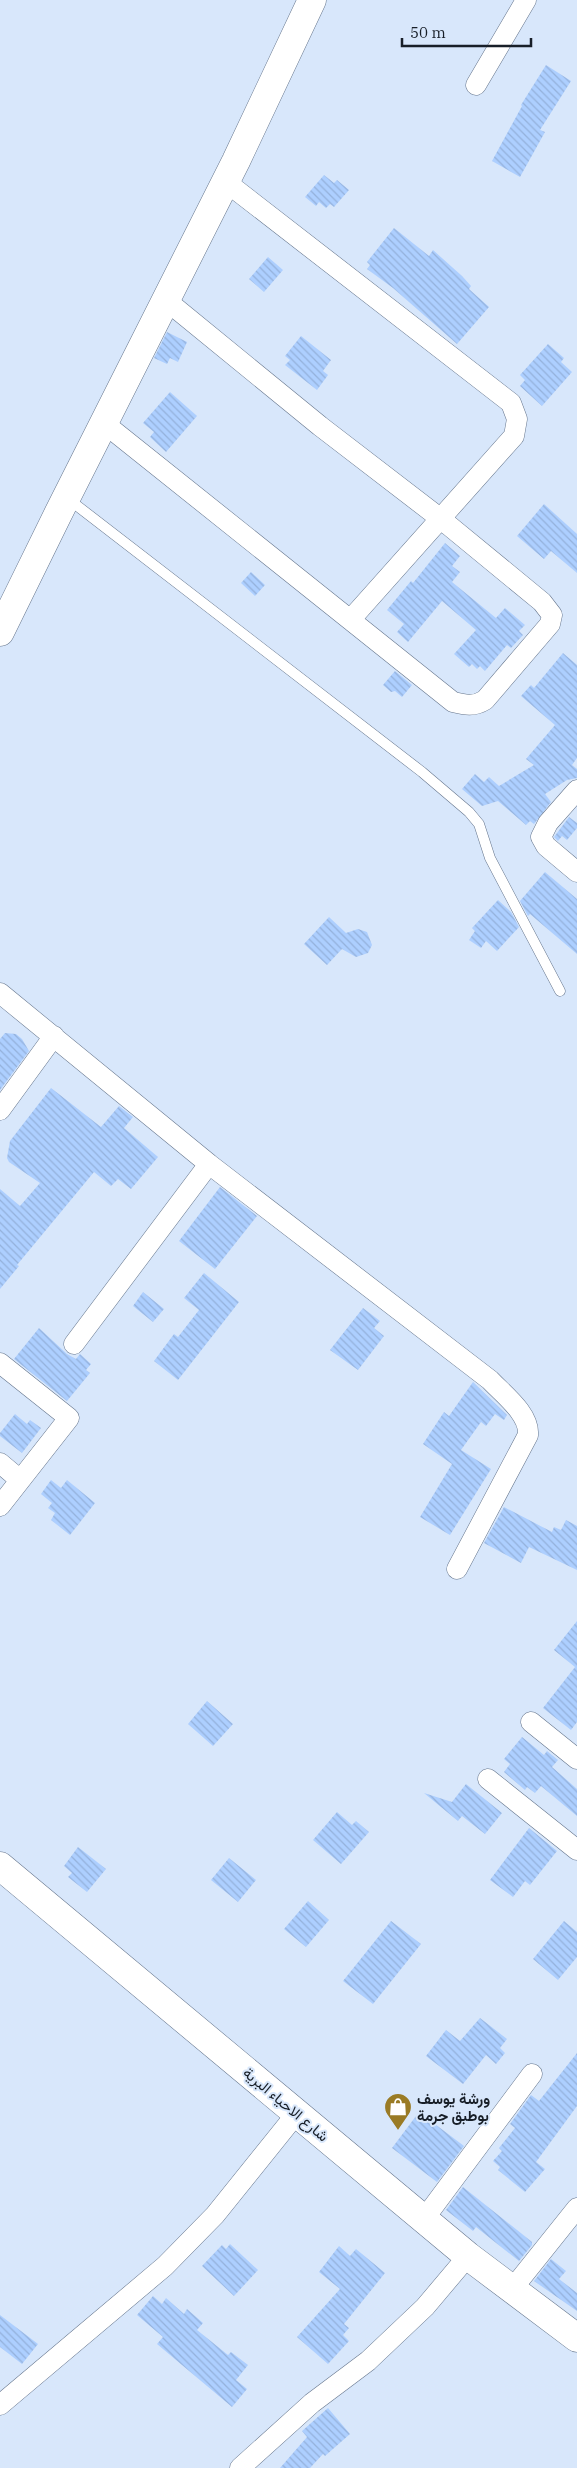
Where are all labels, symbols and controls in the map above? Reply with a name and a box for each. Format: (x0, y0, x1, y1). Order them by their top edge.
scale bar (402, 15, 531, 47)
text: 50 m (410, 23, 446, 42)
street label: شارع الاحياء البرية (238, 2063, 333, 2147)
place label: ورشة يوسف بوطبق جرمة (417, 2089, 490, 2125)
shop icon: ورشة يوسف بوطبق جرمة (383, 2092, 413, 2131)

